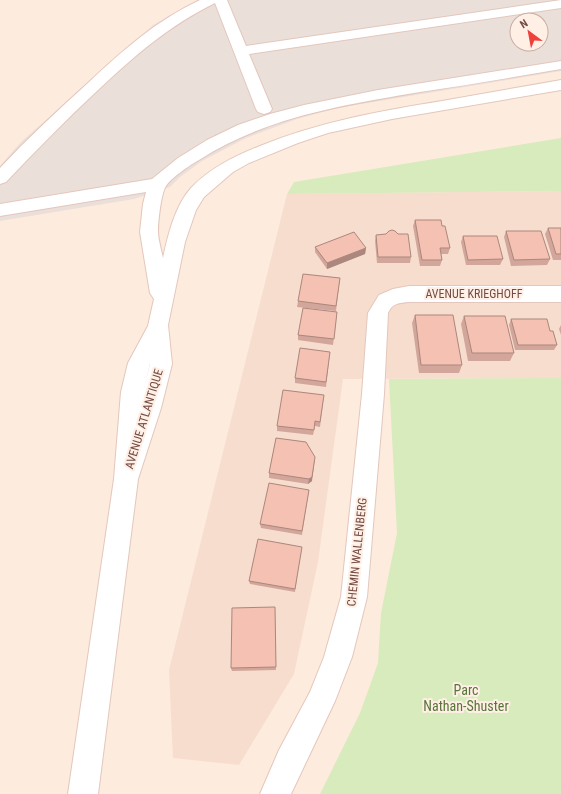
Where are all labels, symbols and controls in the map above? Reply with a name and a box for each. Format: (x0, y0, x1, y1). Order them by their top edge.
north arrow (509, 12, 549, 52)
text: N (518, 17, 530, 31)
street label: AVENUE KRIEGHOFF (425, 287, 523, 301)
street label: AVENUE ATLANTIQUE (122, 367, 166, 471)
street label: CHEMIN WALLENBERG (344, 497, 370, 607)
park label: Parc Nathan-Shuster (423, 682, 509, 714)

